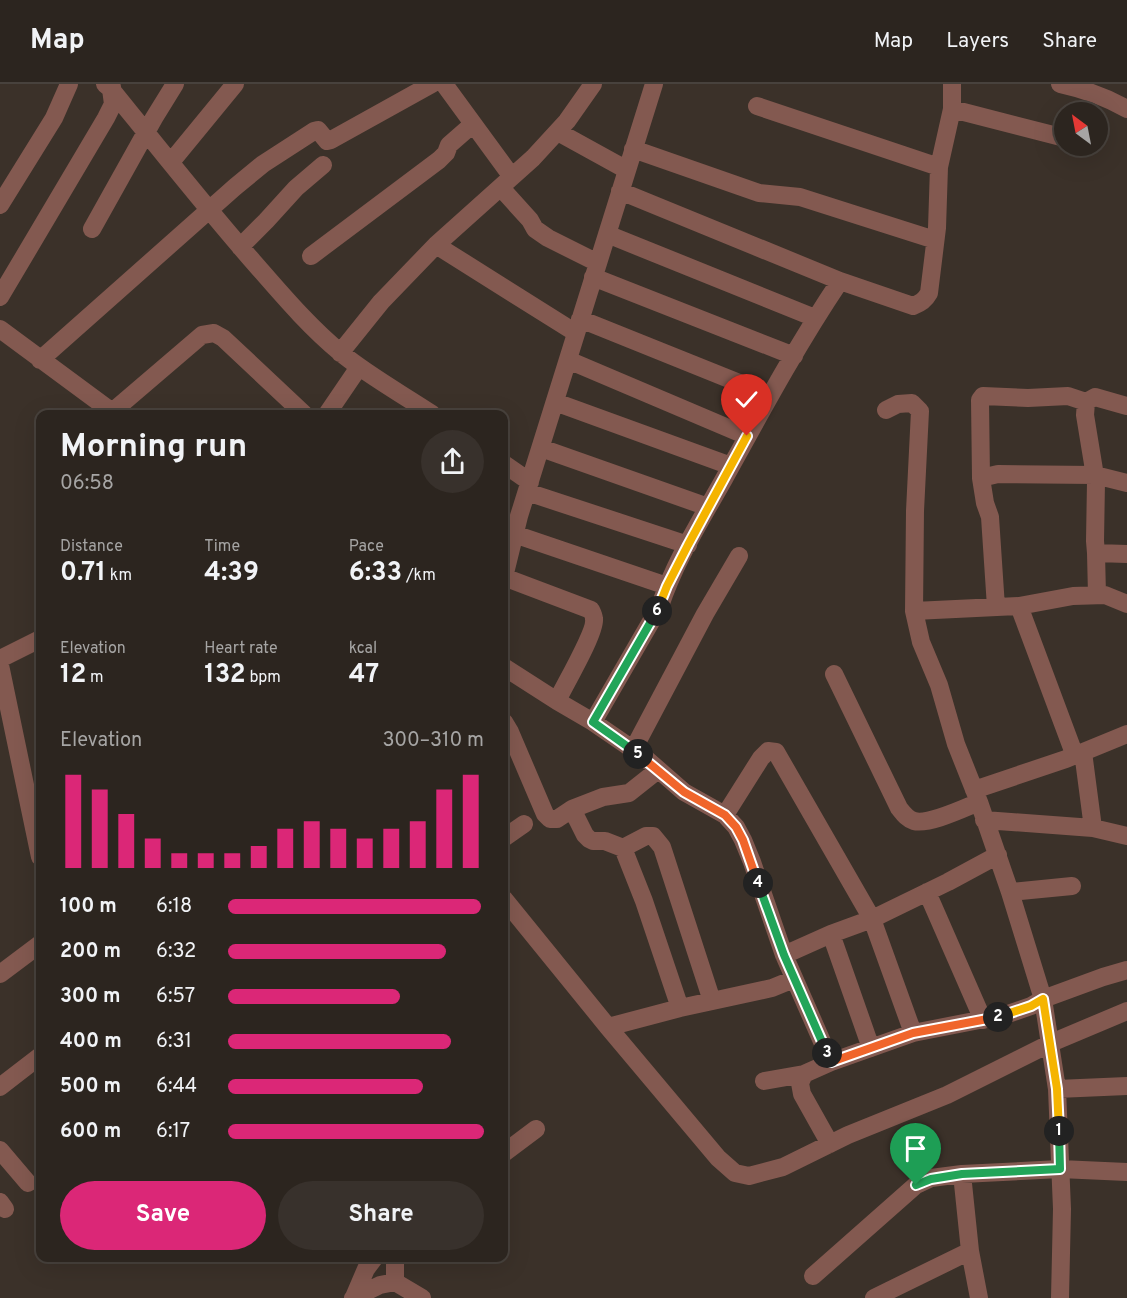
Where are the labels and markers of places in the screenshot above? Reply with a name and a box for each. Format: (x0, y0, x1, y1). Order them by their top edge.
pin (721, 374, 772, 436)
pin: 6 (642, 596, 672, 626)
pin: 5 (623, 739, 653, 769)
pin: 4 (743, 868, 773, 898)
pin: 2 (983, 1002, 1013, 1032)
pin: 3 (812, 1038, 842, 1068)
pin: 1 (1044, 1116, 1074, 1146)
pin (890, 1123, 941, 1185)

